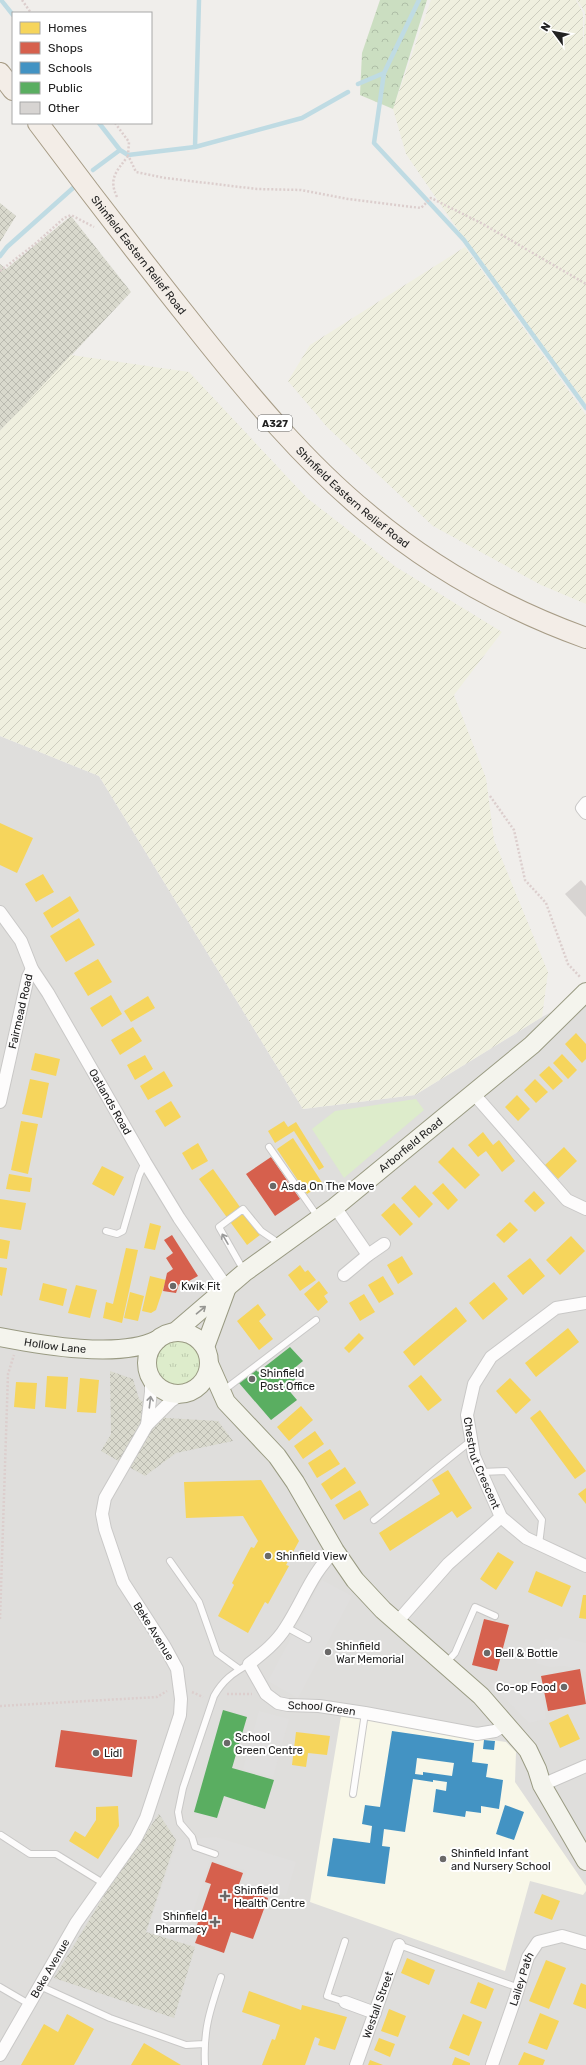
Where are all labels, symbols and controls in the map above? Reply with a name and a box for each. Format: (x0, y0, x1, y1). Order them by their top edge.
legend (12, 12, 152, 124)
north arrow (534, 12, 574, 52)
text: N (538, 20, 554, 34)
text: Homes (48, 21, 87, 35)
text: Shops (48, 41, 83, 55)
text: Schools (48, 61, 92, 75)
text: Public (48, 81, 83, 95)
text: Other (48, 101, 80, 115)
street label: Shinfield Eastern Relief Road (88, 193, 189, 317)
road number: A327 (258, 415, 292, 431)
street label: Shinfield Eastern Relief Road (293, 444, 412, 551)
street label: Fairmead Road (6, 973, 36, 1050)
street label: Oatlands Road (86, 1066, 134, 1137)
street label: Arborfield Road (376, 1115, 445, 1175)
place label: Asda On The Move (281, 1180, 374, 1193)
marker: Asda On The Move (268, 1181, 278, 1191)
one-way arrow (221, 1233, 229, 1245)
place label: Kwik Fit (181, 1280, 221, 1293)
marker: Kwik Fit (168, 1281, 178, 1291)
one-way arrow (196, 1305, 206, 1314)
street label: Hollow Lane (23, 1336, 87, 1356)
place label: Shinfield Post Office (260, 1367, 315, 1393)
marker: Shinfield Post Office (247, 1374, 257, 1384)
one-way arrow (146, 1396, 154, 1409)
street label: Chestnut Crescent (460, 1416, 503, 1512)
place label: Shinfield View (276, 1550, 347, 1563)
marker: Shinfield View (263, 1551, 273, 1561)
street label: Beke Avenue (131, 1600, 177, 1663)
place label: Shinfield War Memorial (336, 1640, 404, 1666)
marker: Shinfield War Memorial (323, 1647, 333, 1657)
place label: Bell & Bottle (495, 1647, 558, 1660)
marker: Bell & Bottle (482, 1648, 492, 1658)
place label: Co-op Food (496, 1681, 556, 1694)
marker: Co-op Food (559, 1682, 569, 1692)
street label: School Green (288, 1699, 357, 1718)
place label: School Green Centre (235, 1731, 303, 1757)
marker: School Green Centre (222, 1738, 232, 1748)
place label: Lidl (104, 1747, 122, 1760)
marker: Lidl (91, 1748, 101, 1758)
place label: Shinfield Infant and Nursery School (451, 1847, 551, 1873)
marker: Shinfield Infant and Nursery School (438, 1854, 448, 1864)
place label: Shinfield Health Centre (234, 1884, 305, 1910)
marker: Shinfield Health Centre (219, 1890, 231, 1902)
place label: Shinfield Pharmacy (155, 1910, 207, 1936)
marker: Shinfield Pharmacy (210, 1917, 220, 1927)
street label: Beke Avenue (28, 1937, 72, 2000)
street label: Lailey Path (507, 1949, 537, 2008)
street label: Westall Street (360, 1969, 396, 2040)

